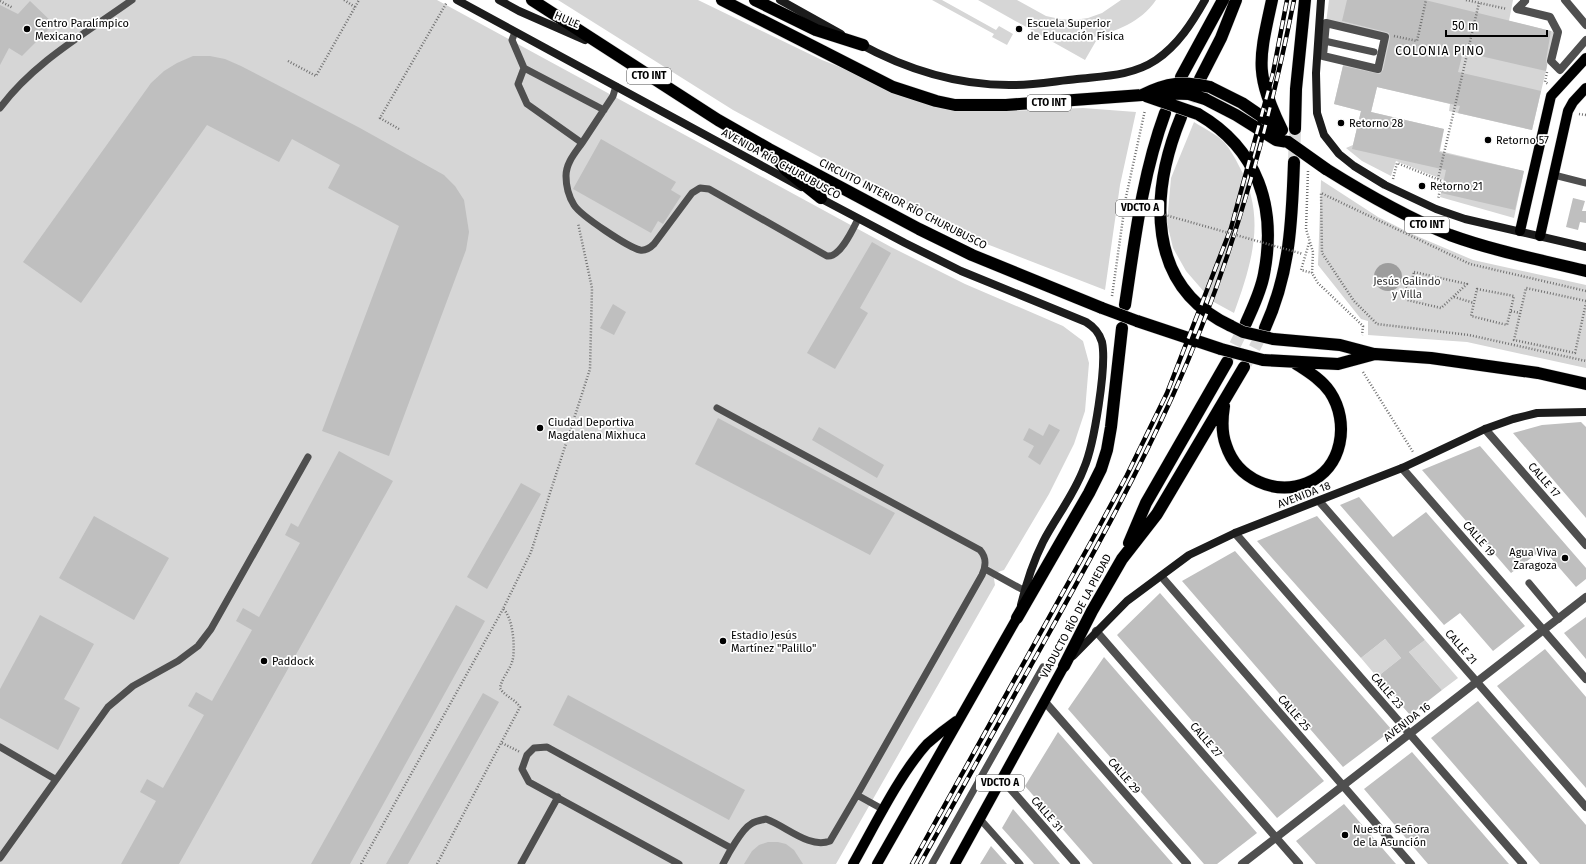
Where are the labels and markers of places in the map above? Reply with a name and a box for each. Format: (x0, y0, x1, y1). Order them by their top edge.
place label: Centro Paralímpico Mexicano (35, 17, 129, 43)
place label: Escuela Superior de Educación Física (1027, 17, 1124, 43)
marker: Centro Paralímpico Mexicano (22, 24, 32, 34)
marker: Escuela Superior de Educación Física (1014, 24, 1024, 34)
place label: Retorno 28 (1349, 117, 1403, 130)
marker: Retorno 28 (1336, 118, 1346, 128)
place label: Retorno 57 (1496, 134, 1549, 147)
marker: Retorno 57 (1483, 135, 1493, 145)
place label: Retorno 21 (1430, 180, 1483, 193)
marker: Retorno 21 (1417, 181, 1427, 191)
place label: Ciudad Deportiva Magdalena Mixhuca (548, 416, 646, 442)
marker: Ciudad Deportiva Magdalena Mixhuca (535, 423, 545, 433)
place label: Agua Viva Zaragoza (1509, 546, 1557, 572)
marker: Agua Viva Zaragoza (1560, 553, 1570, 563)
place label: Estadio Jesús Martínez "Palillo" (731, 629, 816, 655)
marker: Estadio Jesús Martínez "Palillo" (718, 636, 728, 646)
place label: Paddock (272, 655, 315, 668)
marker: Paddock (259, 656, 269, 666)
place label: Nuestra Señora de la Asunción (1353, 823, 1429, 849)
marker: Nuestra Señora de la Asunción (1340, 830, 1350, 840)

